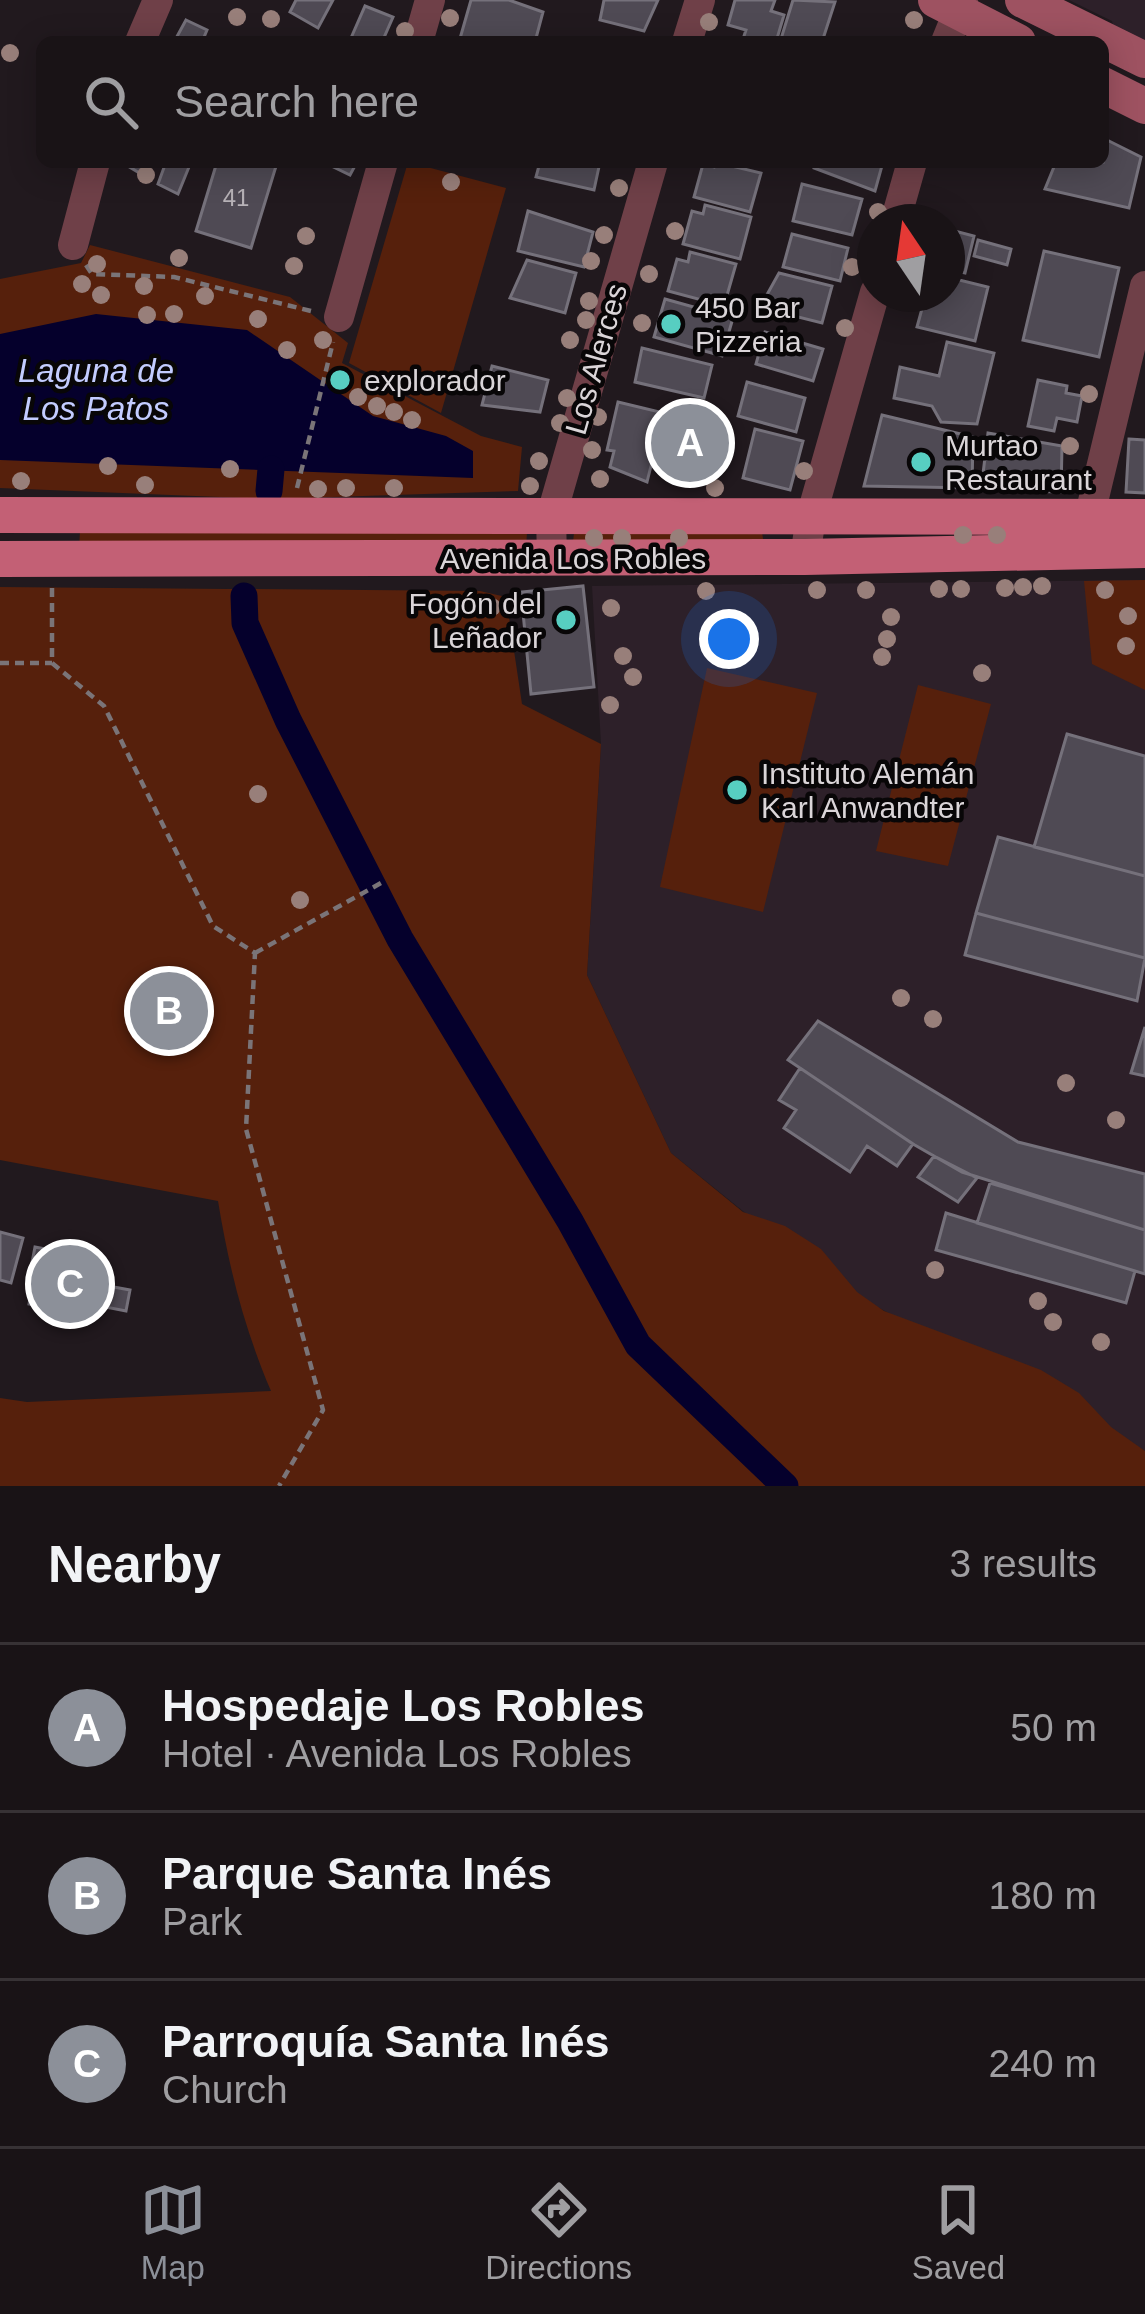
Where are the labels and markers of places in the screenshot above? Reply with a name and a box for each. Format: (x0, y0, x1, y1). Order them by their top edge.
place label: 450 Bar Pizzeria (695, 291, 802, 358)
marker: 450 Bar Pizzeria (658, 311, 684, 337)
place label: explorador (364, 364, 506, 397)
marker: explorador (327, 367, 353, 393)
pin: A (651, 398, 729, 488)
place label: Murtao Restaurant (945, 429, 1092, 496)
marker: Murtao Restaurant (908, 449, 934, 475)
place label: Fogón del Leñador (409, 587, 542, 654)
marker: Fogón del Leñador (553, 607, 579, 633)
place label: Instituto Alemán Karl Anwandter (761, 757, 974, 824)
marker: Instituto Alemán Karl Anwandter (724, 777, 750, 803)
pin: B (130, 966, 208, 1056)
pin: C (31, 1239, 109, 1329)

